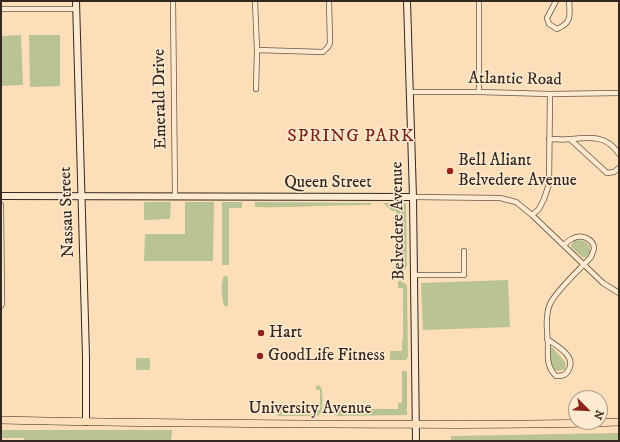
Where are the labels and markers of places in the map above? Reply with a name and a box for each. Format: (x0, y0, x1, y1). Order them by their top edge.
place label: Bell Aliant Belvedere Avenue (458, 151, 577, 191)
marker: Bell Aliant Belvedere Avenue (445, 166, 455, 176)
place label: Hart (269, 323, 302, 343)
marker: Hart (256, 328, 266, 338)
place label: GoodLife Fitness (268, 346, 385, 366)
marker: GoodLife Fitness (255, 351, 265, 361)

